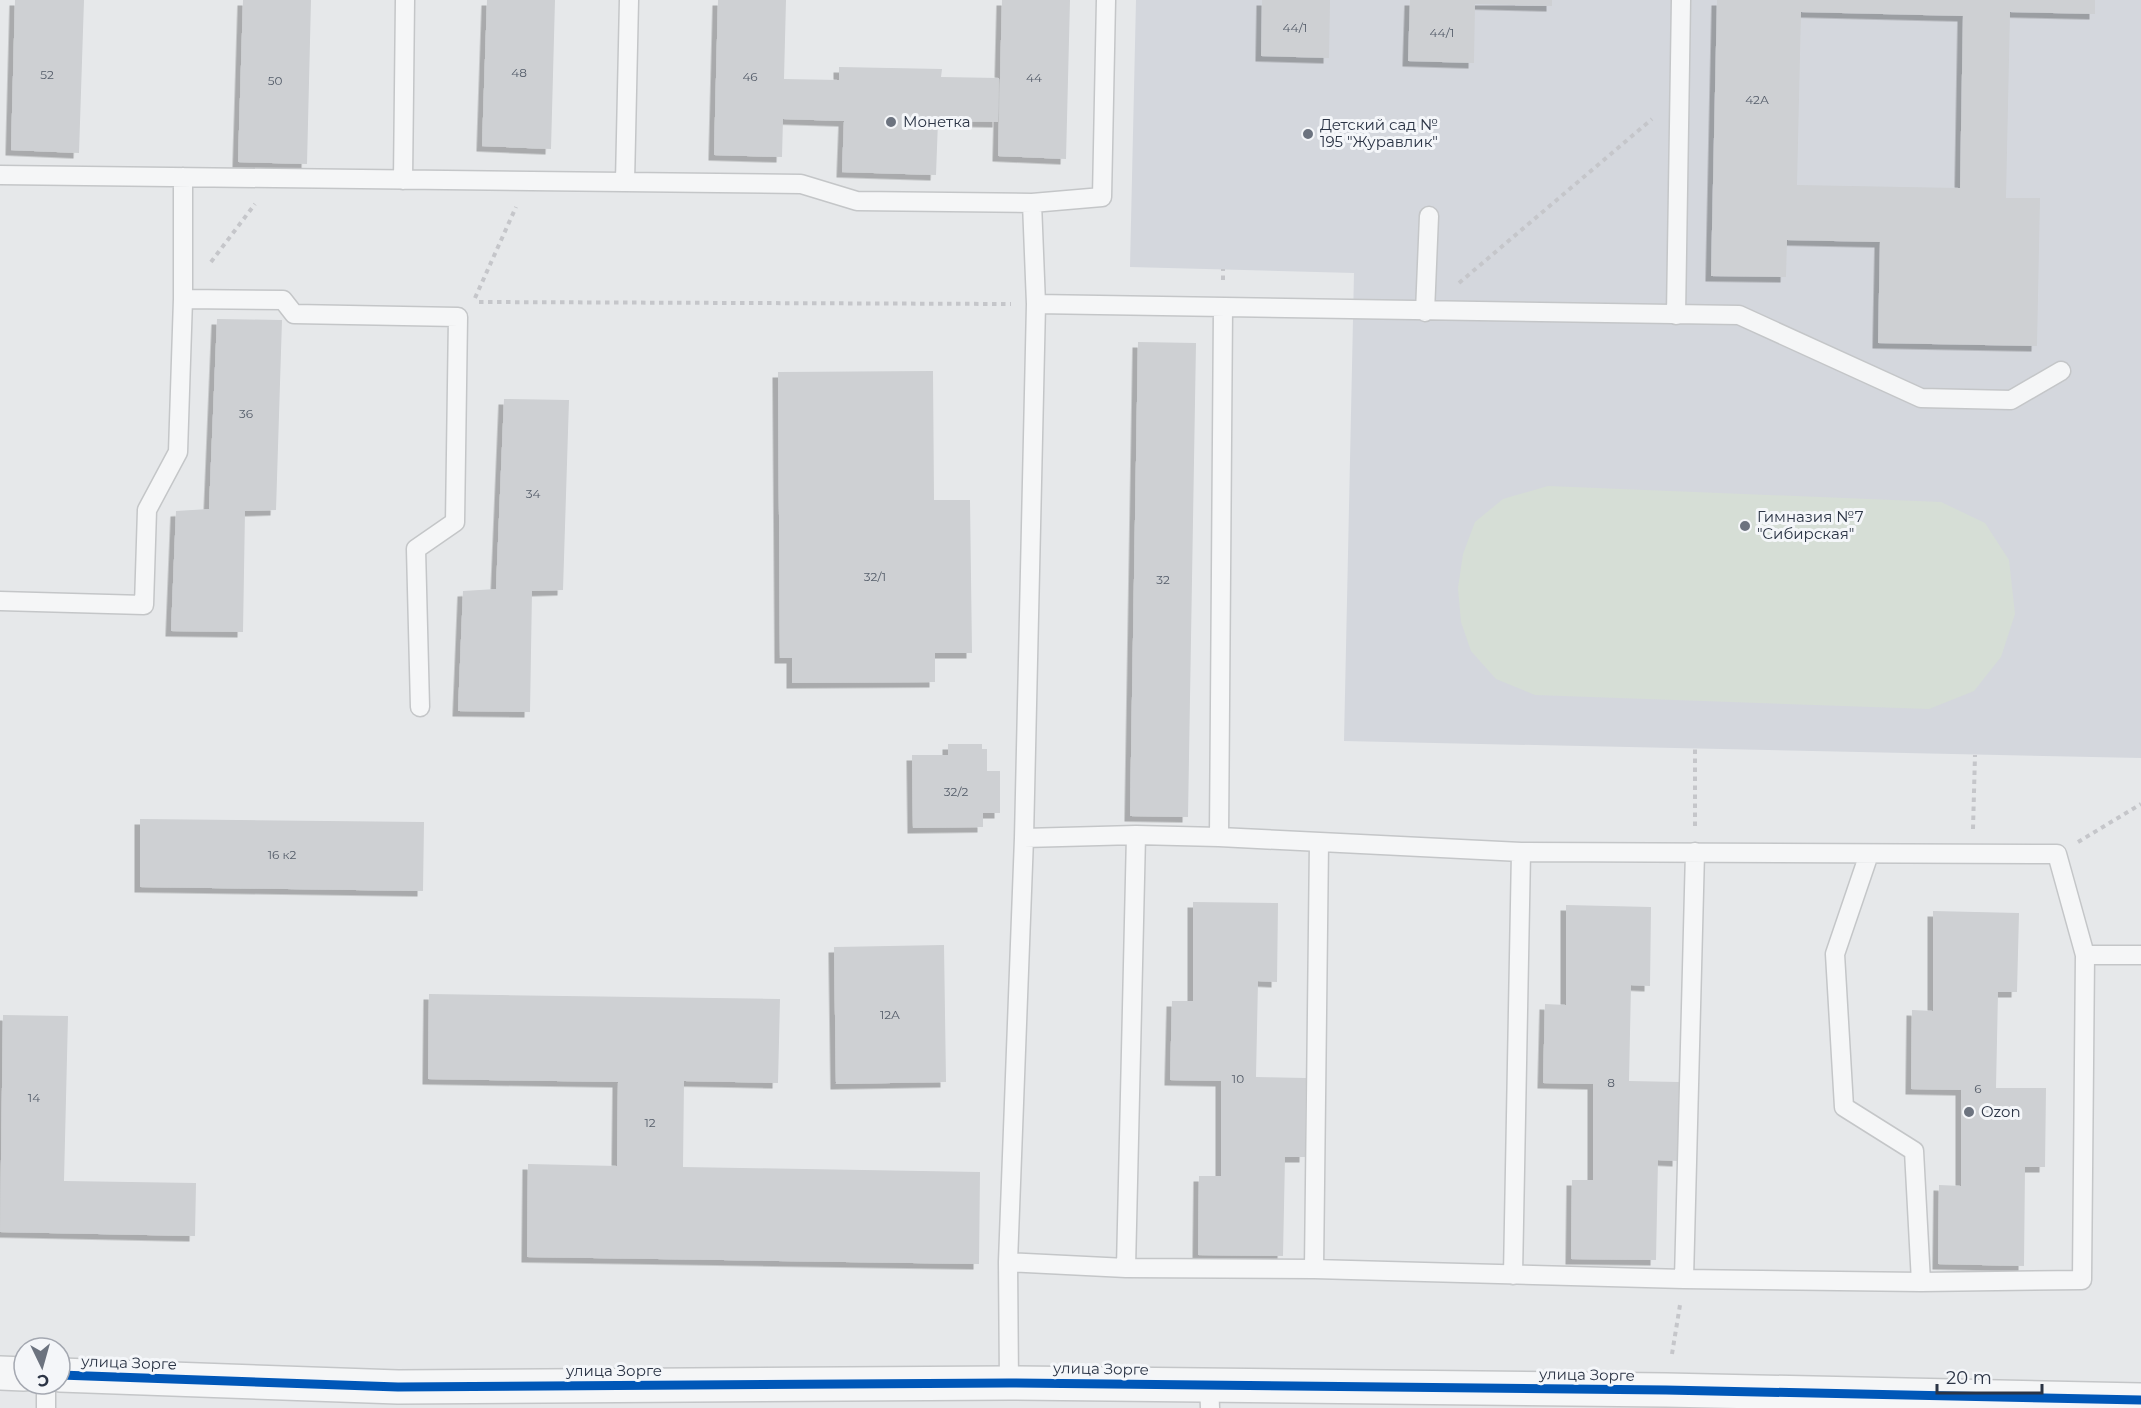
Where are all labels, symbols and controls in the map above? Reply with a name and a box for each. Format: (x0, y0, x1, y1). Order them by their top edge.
house number: 44/1 (1283, 20, 1307, 35)
house number: 44/1 (1430, 25, 1454, 40)
house number: 48 (511, 65, 527, 80)
house number: 52 (40, 67, 54, 82)
house number: 46 (742, 69, 758, 84)
house number: 44 (1026, 70, 1042, 85)
house number: 50 (268, 73, 282, 88)
house number: 42А (1745, 92, 1769, 107)
place label: Монетка (903, 112, 970, 131)
marker: Монетка (884, 115, 898, 129)
place label: Детский сад № 195 "Журавлик" (1320, 115, 1438, 151)
marker: Детский сад № 195 "Журавлик" (1301, 127, 1315, 141)
house number: 36 (239, 406, 253, 421)
house number: 34 (526, 486, 540, 501)
place label: Гимназия №7 "Сибирская" (1757, 507, 1864, 543)
marker: Гимназия №7 "Сибирская" (1738, 519, 1752, 533)
house number: 32/1 (864, 569, 886, 584)
house number: 32 (1156, 572, 1170, 587)
house number: 32/2 (944, 784, 968, 799)
house number: 16 к2 (268, 847, 296, 862)
house number: 12А (880, 1007, 900, 1022)
house number: 10 (1232, 1071, 1244, 1086)
house number: 8 (1607, 1075, 1615, 1090)
house number: 6 (1974, 1081, 1982, 1096)
house number: 14 (28, 1090, 40, 1105)
place label: Ozon (1981, 1102, 2021, 1121)
marker: Ozon (1962, 1105, 1976, 1119)
house number: 12 (644, 1115, 656, 1130)
north arrow (12, 1336, 72, 1396)
street label: улица Зорге (80, 1351, 177, 1374)
scale bar (1937, 1357, 2042, 1395)
street label: улица Зорге (1052, 1358, 1149, 1379)
street label: улица Зорге (565, 1361, 662, 1380)
street label: улица Зорге (1538, 1364, 1635, 1385)
text: 20 m (1946, 1367, 1992, 1389)
text: С (36, 1370, 50, 1390)

